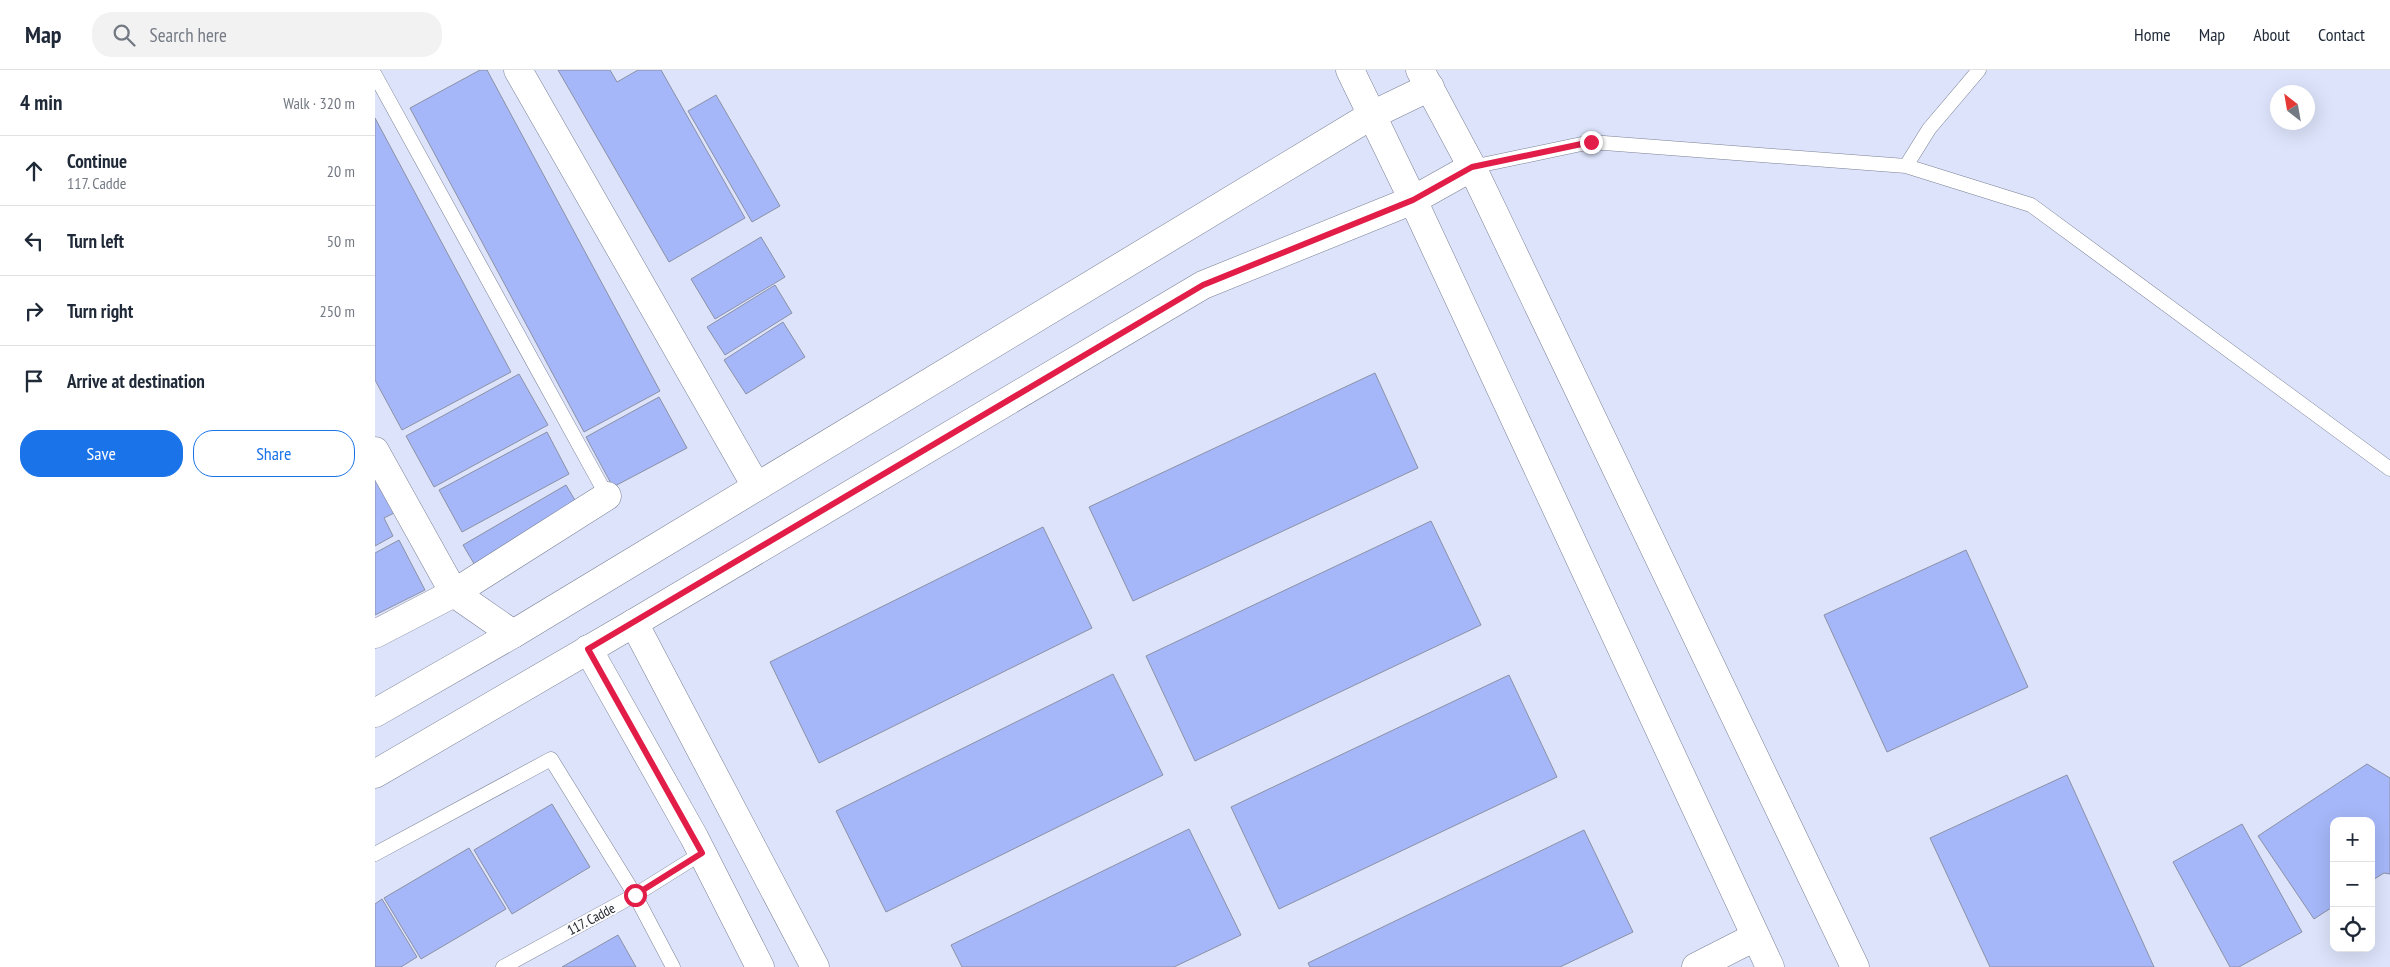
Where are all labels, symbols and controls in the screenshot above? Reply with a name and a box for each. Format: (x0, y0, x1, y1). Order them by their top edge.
search box (92, 12, 442, 57)
text: Map (25, 19, 62, 50)
icon: search (110, 21, 138, 49)
text: Search here (150, 23, 227, 47)
text: Home (2134, 23, 2171, 46)
text: Map (2199, 23, 2225, 46)
text: About (2253, 23, 2290, 46)
text: Contact (2318, 23, 2365, 46)
north arrow (2270, 85, 2315, 130)
text: 4 min (20, 89, 62, 116)
text: Walk · 320 m (283, 93, 355, 113)
route end (1580, 131, 1603, 154)
text: Continue (67, 149, 127, 173)
icon: ahead (20, 157, 48, 185)
text: 20 m (327, 161, 355, 181)
text: 117. Cadde (67, 173, 126, 193)
icon: left (20, 227, 48, 255)
text: Turn left (67, 229, 124, 253)
text: 50 m (327, 231, 355, 251)
icon: right (20, 297, 48, 325)
text: Turn right (67, 299, 133, 323)
text: 250 m (320, 301, 355, 321)
icon: arrive (20, 367, 48, 395)
text: Arrive at destination (67, 369, 205, 393)
button: Save (20, 430, 183, 477)
button: Share (193, 430, 355, 477)
map controls (2330, 817, 2375, 952)
button: + (2330, 817, 2375, 862)
button: − (2330, 862, 2375, 907)
route start (624, 884, 647, 907)
street label: 117. Cadde (564, 899, 618, 939)
button: locate (2330, 907, 2375, 952)

